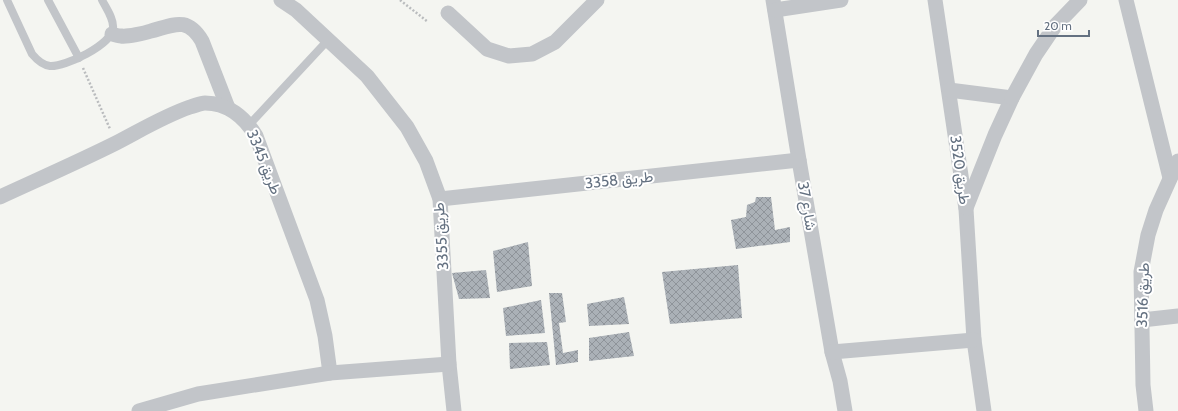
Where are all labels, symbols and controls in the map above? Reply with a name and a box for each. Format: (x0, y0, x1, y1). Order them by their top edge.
scale bar (1038, 12, 1089, 38)
text: 20 m (1044, 18, 1072, 33)
street label: طريق 3345 (242, 127, 285, 198)
street label: طريق 3520 (945, 134, 974, 206)
street label: طريق 3358 (584, 167, 654, 194)
street label: شارع 37 (792, 180, 820, 232)
street label: طريق 3355 (430, 201, 453, 270)
street label: طريق 3516 (1133, 262, 1154, 328)

